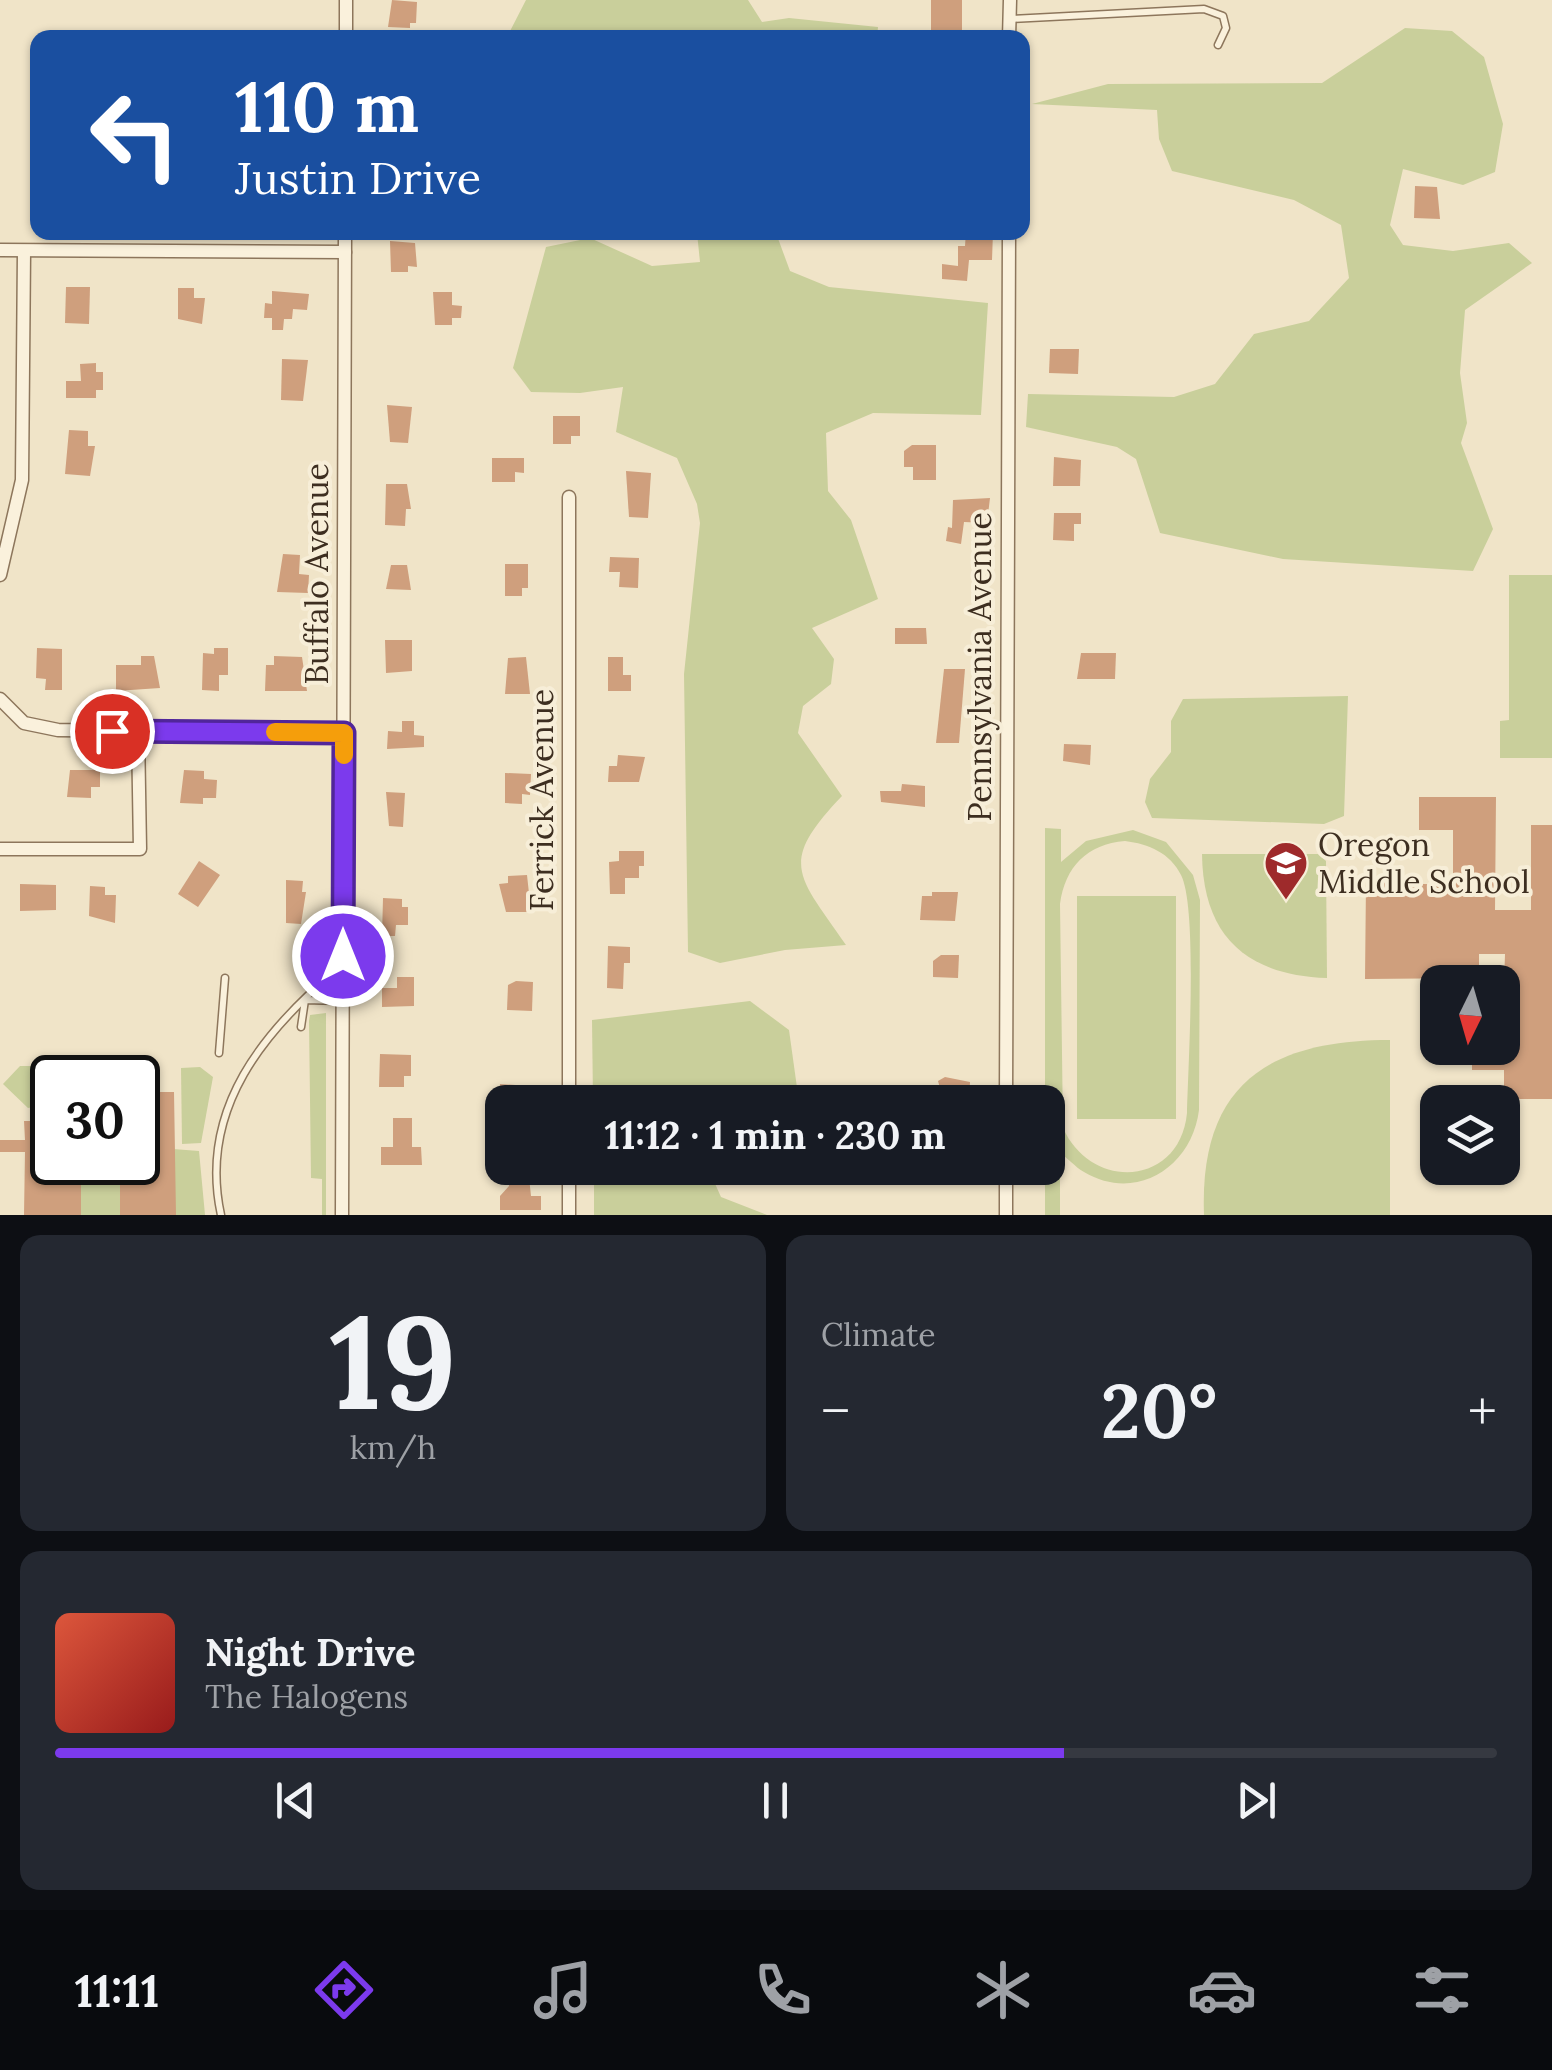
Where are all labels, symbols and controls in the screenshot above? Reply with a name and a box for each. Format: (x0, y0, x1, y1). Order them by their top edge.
text: 110 m (235, 62, 419, 151)
icon: left (70, 70, 200, 200)
text: Justin Drive (235, 149, 481, 206)
street label: Buffalo Avenue (296, 463, 337, 685)
street label: Pennsylvania Avenue (959, 512, 1000, 822)
pin (70, 689, 155, 774)
street label: Ferrick Avenue (521, 689, 562, 911)
icon: arrive (85, 704, 140, 759)
place label: Oregon Middle School (1318, 824, 1530, 902)
school or university icon: Oregon Middle School (1263, 840, 1309, 901)
position arrow (291, 904, 395, 1008)
north arrow (1420, 965, 1520, 1065)
map controls (1420, 965, 1520, 1185)
speed limit sign: 30 (30, 1055, 160, 1185)
button: layers (1420, 1085, 1520, 1185)
text: 11:12 · 1 min · 230 m (605, 1111, 945, 1159)
text: 19 (329, 1278, 457, 1445)
text: Climate (821, 1314, 936, 1355)
text: 20° (1101, 1363, 1217, 1459)
text: − (821, 1376, 850, 1446)
text: + (1468, 1376, 1497, 1446)
text: km/h (350, 1427, 436, 1468)
text: Night Drive (205, 1628, 416, 1676)
text: The Halogens (205, 1676, 408, 1717)
icon: previous (268, 1773, 323, 1828)
icon: pause (748, 1773, 803, 1828)
icon: next (1229, 1773, 1284, 1828)
icon: directions (309, 1955, 379, 2025)
icon: music (528, 1955, 598, 2025)
icon: phone (748, 1955, 818, 2025)
icon: climate (968, 1955, 1038, 2025)
icon: car (1187, 1955, 1257, 2025)
icon: filters (1407, 1955, 1477, 2025)
text: 11:11 (75, 1962, 159, 2019)

